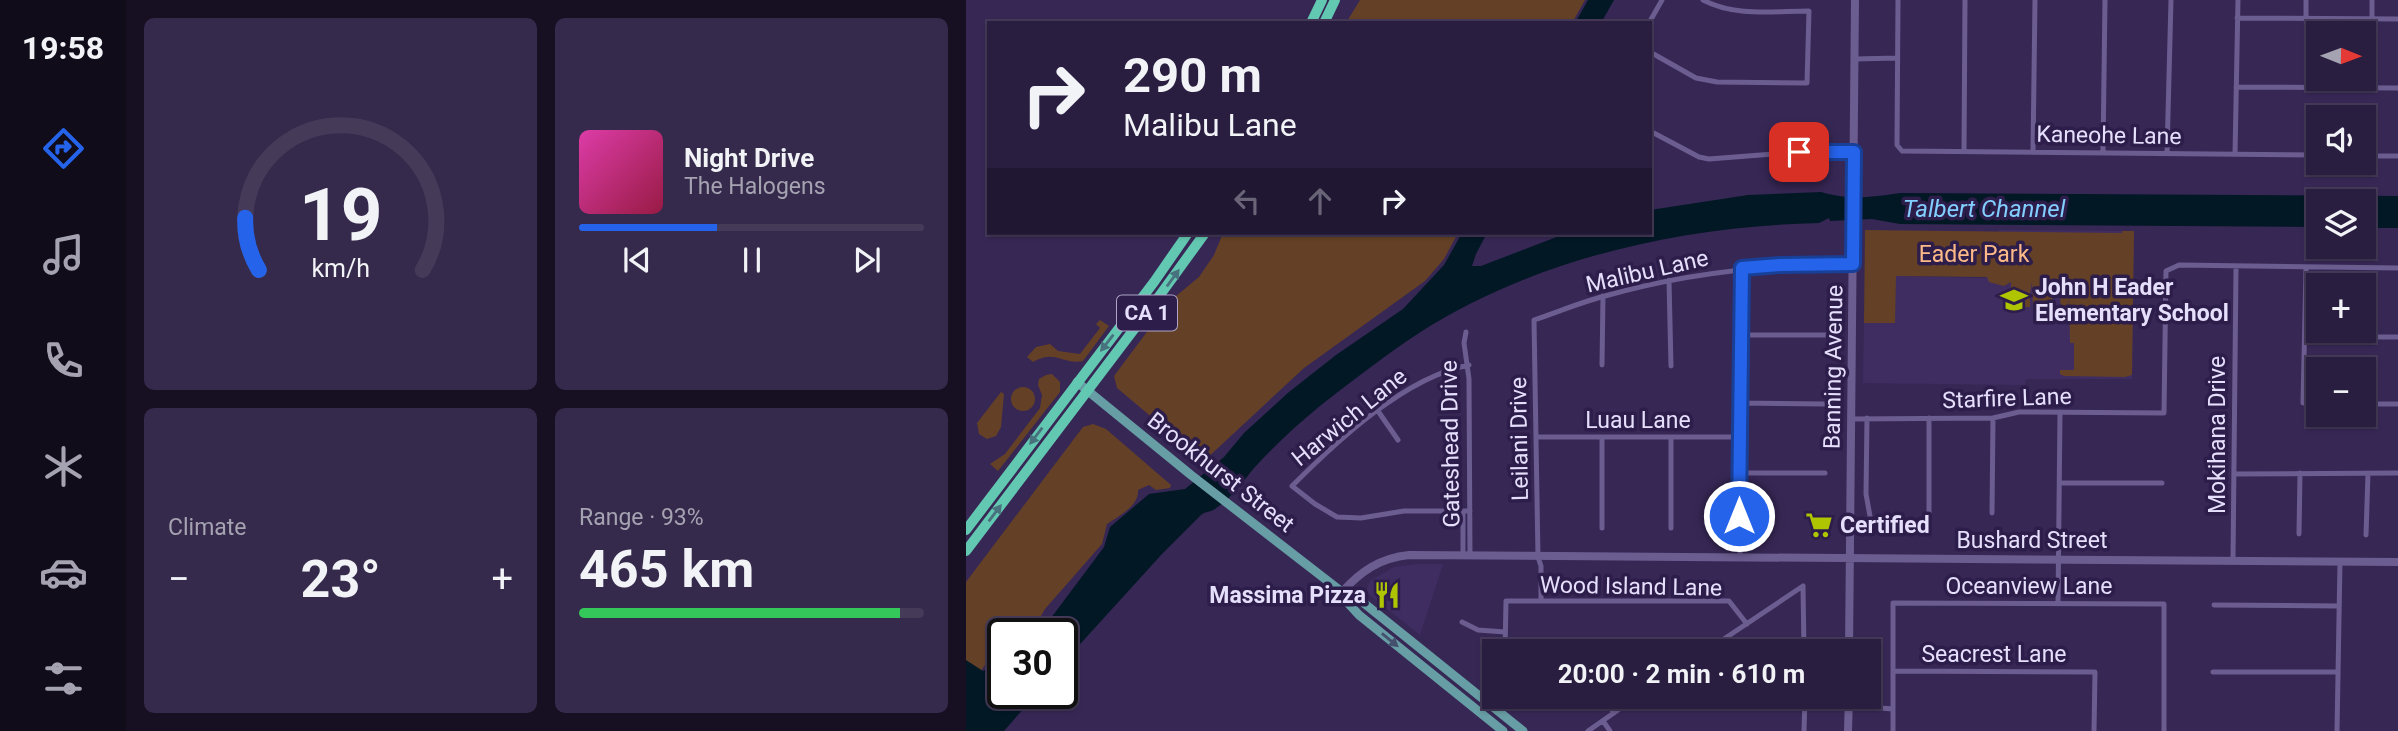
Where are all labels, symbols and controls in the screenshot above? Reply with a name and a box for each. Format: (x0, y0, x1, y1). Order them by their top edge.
north arrow (2306, 21, 2376, 91)
map controls (2306, 21, 2376, 427)
text: 19:58 (22, 29, 104, 67)
text: 290 m (1123, 47, 1262, 104)
icon: right (1008, 49, 1099, 140)
button: sound (2306, 105, 2376, 175)
text: Malibu Lane (1123, 106, 1297, 144)
street label: Kaneohe Lane (2036, 121, 2182, 150)
pin (1769, 122, 1829, 182)
icon: directions (39, 124, 88, 173)
icon: arrive (1780, 133, 1818, 171)
text: Night Drive (684, 143, 814, 173)
text: 19 (299, 173, 382, 259)
text: The Halogens (684, 173, 826, 200)
icon: left (1228, 182, 1266, 220)
icon: ahead (1301, 182, 1339, 220)
icon: right (1374, 182, 1412, 220)
button: layers (2306, 189, 2376, 259)
water label: Talbert Channel (1903, 195, 2066, 223)
icon: music (39, 230, 88, 279)
icon: previous (618, 241, 656, 279)
icon: pause (733, 241, 771, 279)
icon: next (848, 241, 886, 279)
park label: Eader Park (1919, 241, 2030, 268)
street label: Malibu Lane (1583, 244, 1711, 299)
text: km/h (311, 254, 370, 283)
one-way arrow (1166, 269, 1180, 287)
button: + (2306, 273, 2376, 343)
place label: John H Eader Elementary School (2035, 274, 2229, 327)
street label: Banning Avenue (1819, 285, 1848, 449)
school or university icon: John H Eader Elementary School (1999, 285, 2029, 315)
road number: CA 1 (1117, 296, 1177, 330)
one-way arrow (1100, 334, 1115, 352)
icon: phone (39, 336, 88, 385)
street label: Mokihana Drive (2204, 356, 2231, 514)
button: − (2306, 357, 2376, 427)
street label: Gateshead Drive (1436, 360, 1465, 528)
street label: Harwich Lane (1286, 363, 1412, 472)
street label: Leilani Drive (1505, 377, 1534, 501)
street label: Starfire Lane (1942, 383, 2072, 414)
street label: Brookhurst Street (1142, 407, 1299, 538)
street label: Luau Lane (1585, 407, 1691, 434)
one-way arrow (1029, 427, 1043, 445)
icon: climate (39, 442, 88, 491)
position arrow (1702, 479, 1776, 553)
text: Range · 93% (579, 504, 704, 531)
one-way arrow (987, 505, 1002, 523)
supermarket icon: Certified (1804, 510, 1834, 540)
place label: Certified (1840, 512, 1930, 539)
text: Climate (168, 514, 247, 541)
street label: Bushard Street (1957, 527, 2108, 554)
text: 465 km (579, 539, 754, 600)
icon: car (39, 548, 88, 597)
text: 23° (301, 549, 381, 610)
text: − (168, 557, 190, 601)
text: + (491, 557, 513, 601)
street label: Wood Island Lane (1540, 571, 1722, 602)
street label: Oceanview Lane (1946, 573, 2113, 600)
restaurant icon: Massima Pizza (1372, 580, 1402, 610)
place label: Massima Pizza (1209, 582, 1366, 609)
speed limit sign: 30 (987, 618, 1078, 709)
one-way arrow (1380, 632, 1398, 647)
street label: Seacrest Lane (1921, 641, 2067, 668)
icon: filters (39, 654, 88, 703)
text: 20:00 · 2 min · 610 m (1558, 659, 1805, 689)

